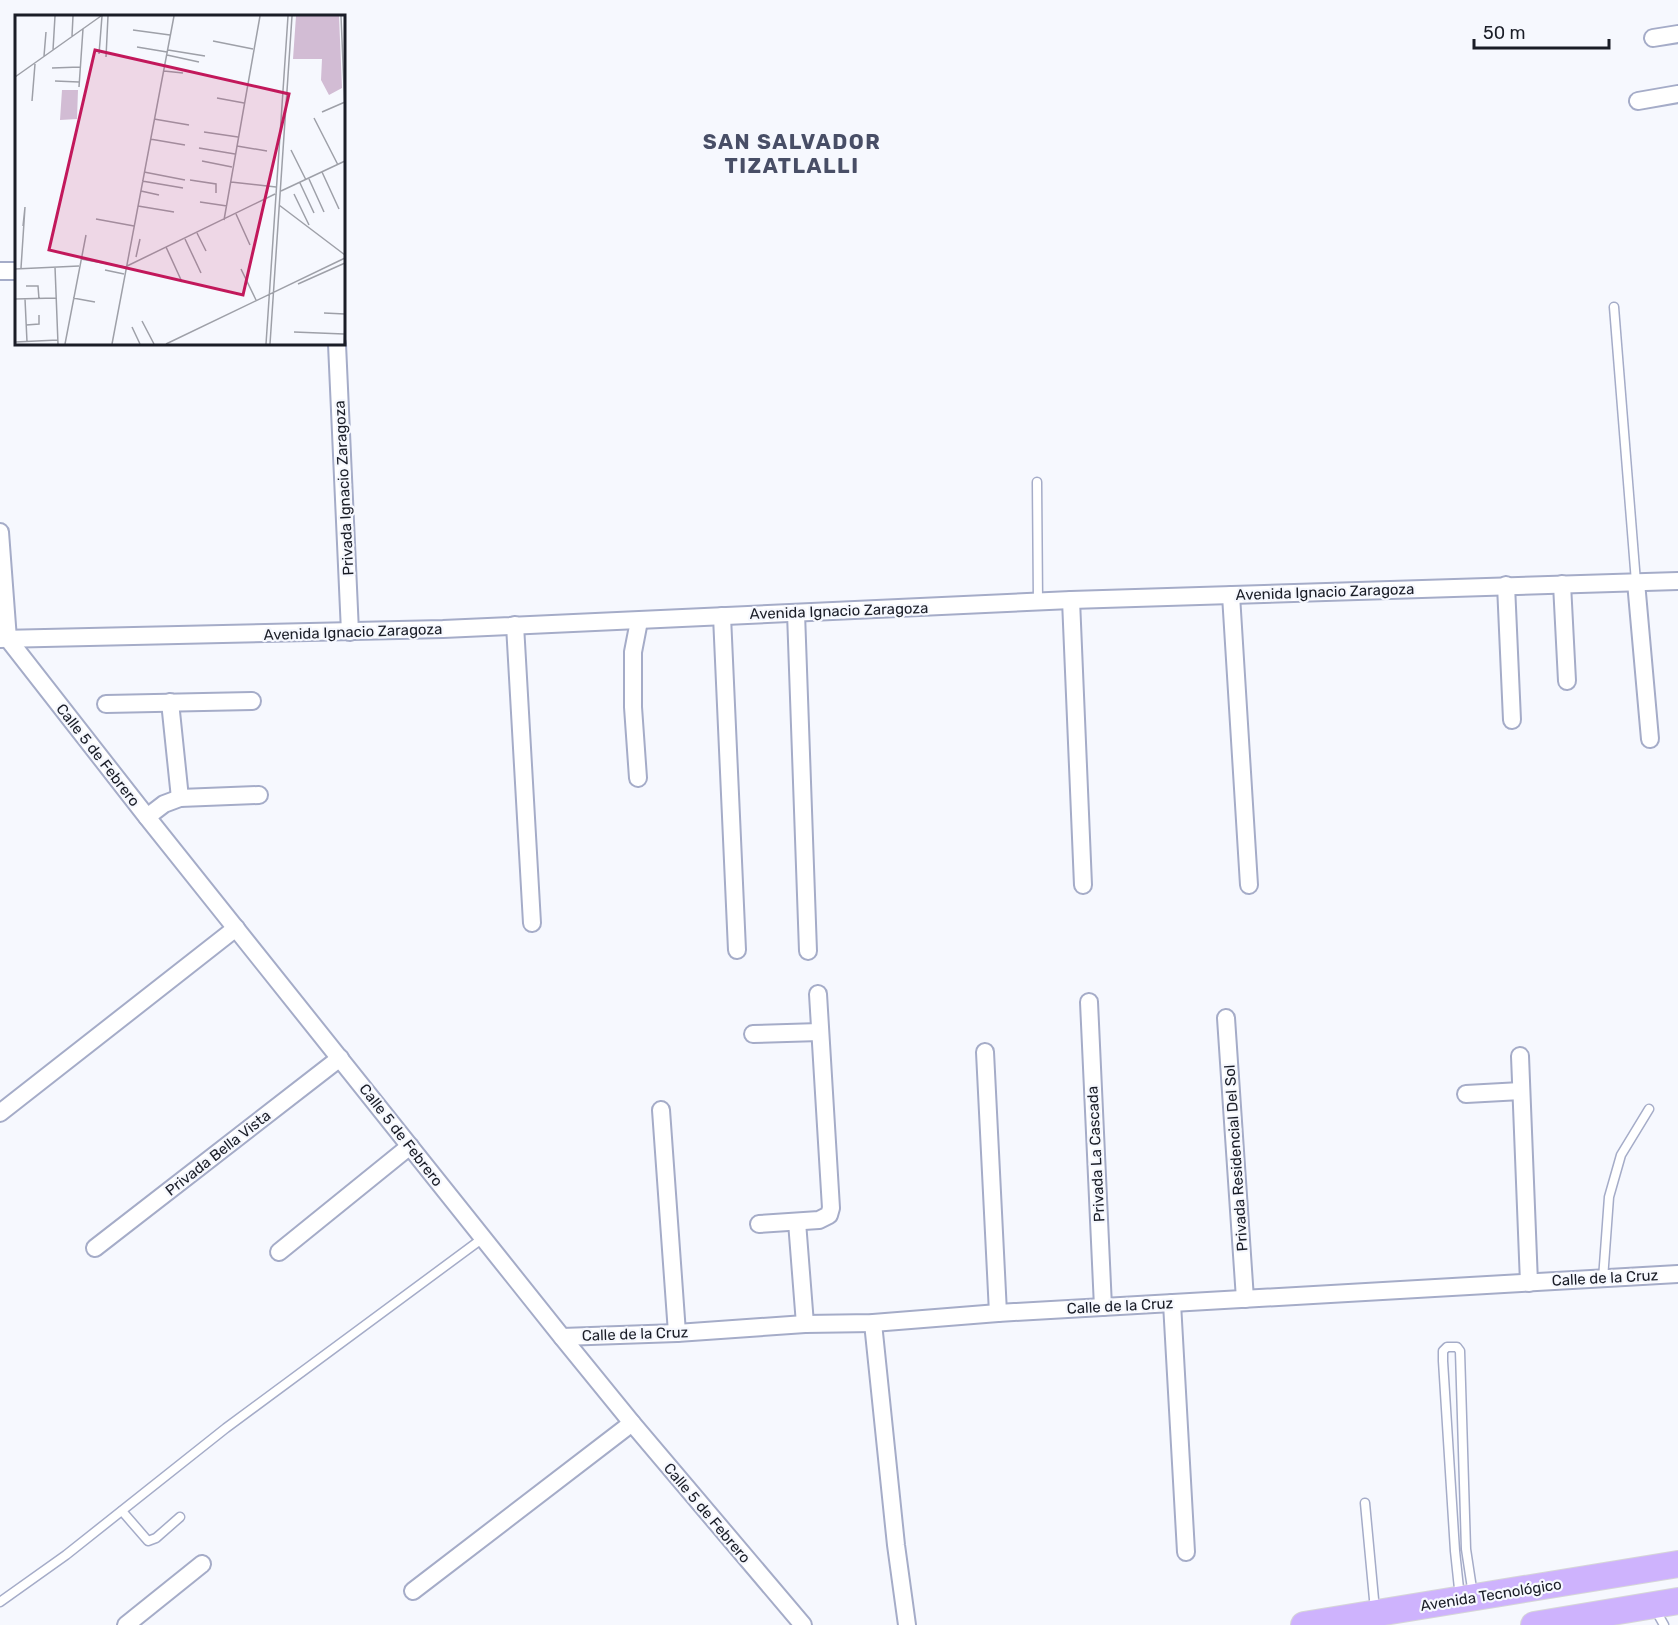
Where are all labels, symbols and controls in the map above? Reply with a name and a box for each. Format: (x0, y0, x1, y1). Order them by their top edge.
scale bar (1474, 12, 1609, 50)
inset map (15, 15, 345, 345)
text: 50 m (1483, 22, 1526, 44)
district label: SAN SALVADOR TIZATLALLI (703, 129, 881, 178)
street label: Privada Ignacio Zaragoza (330, 400, 358, 576)
street label: Avenida Ignacio Zaragoza (1235, 580, 1415, 604)
street label: Avenida Ignacio Zaragoza (749, 599, 929, 623)
street label: Avenida Ignacio Zaragoza (263, 620, 443, 644)
street label: Calle 5 de Febrero (52, 700, 144, 810)
street label: Privada Residencial Del Sol (1220, 1064, 1252, 1252)
street label: Calle 5 de Febrero (355, 1080, 447, 1190)
street label: Privada La Cascada (1083, 1086, 1109, 1222)
street label: Privada Bella Vista (162, 1106, 274, 1200)
street label: Calle de la Cruz (1551, 1266, 1659, 1290)
street label: Calle de la Cruz (1066, 1294, 1174, 1318)
street label: Calle de la Cruz (581, 1323, 689, 1345)
street label: Calle 5 de Febrero (660, 1459, 754, 1567)
street label: Avenida Tecnológico (1419, 1575, 1563, 1615)

